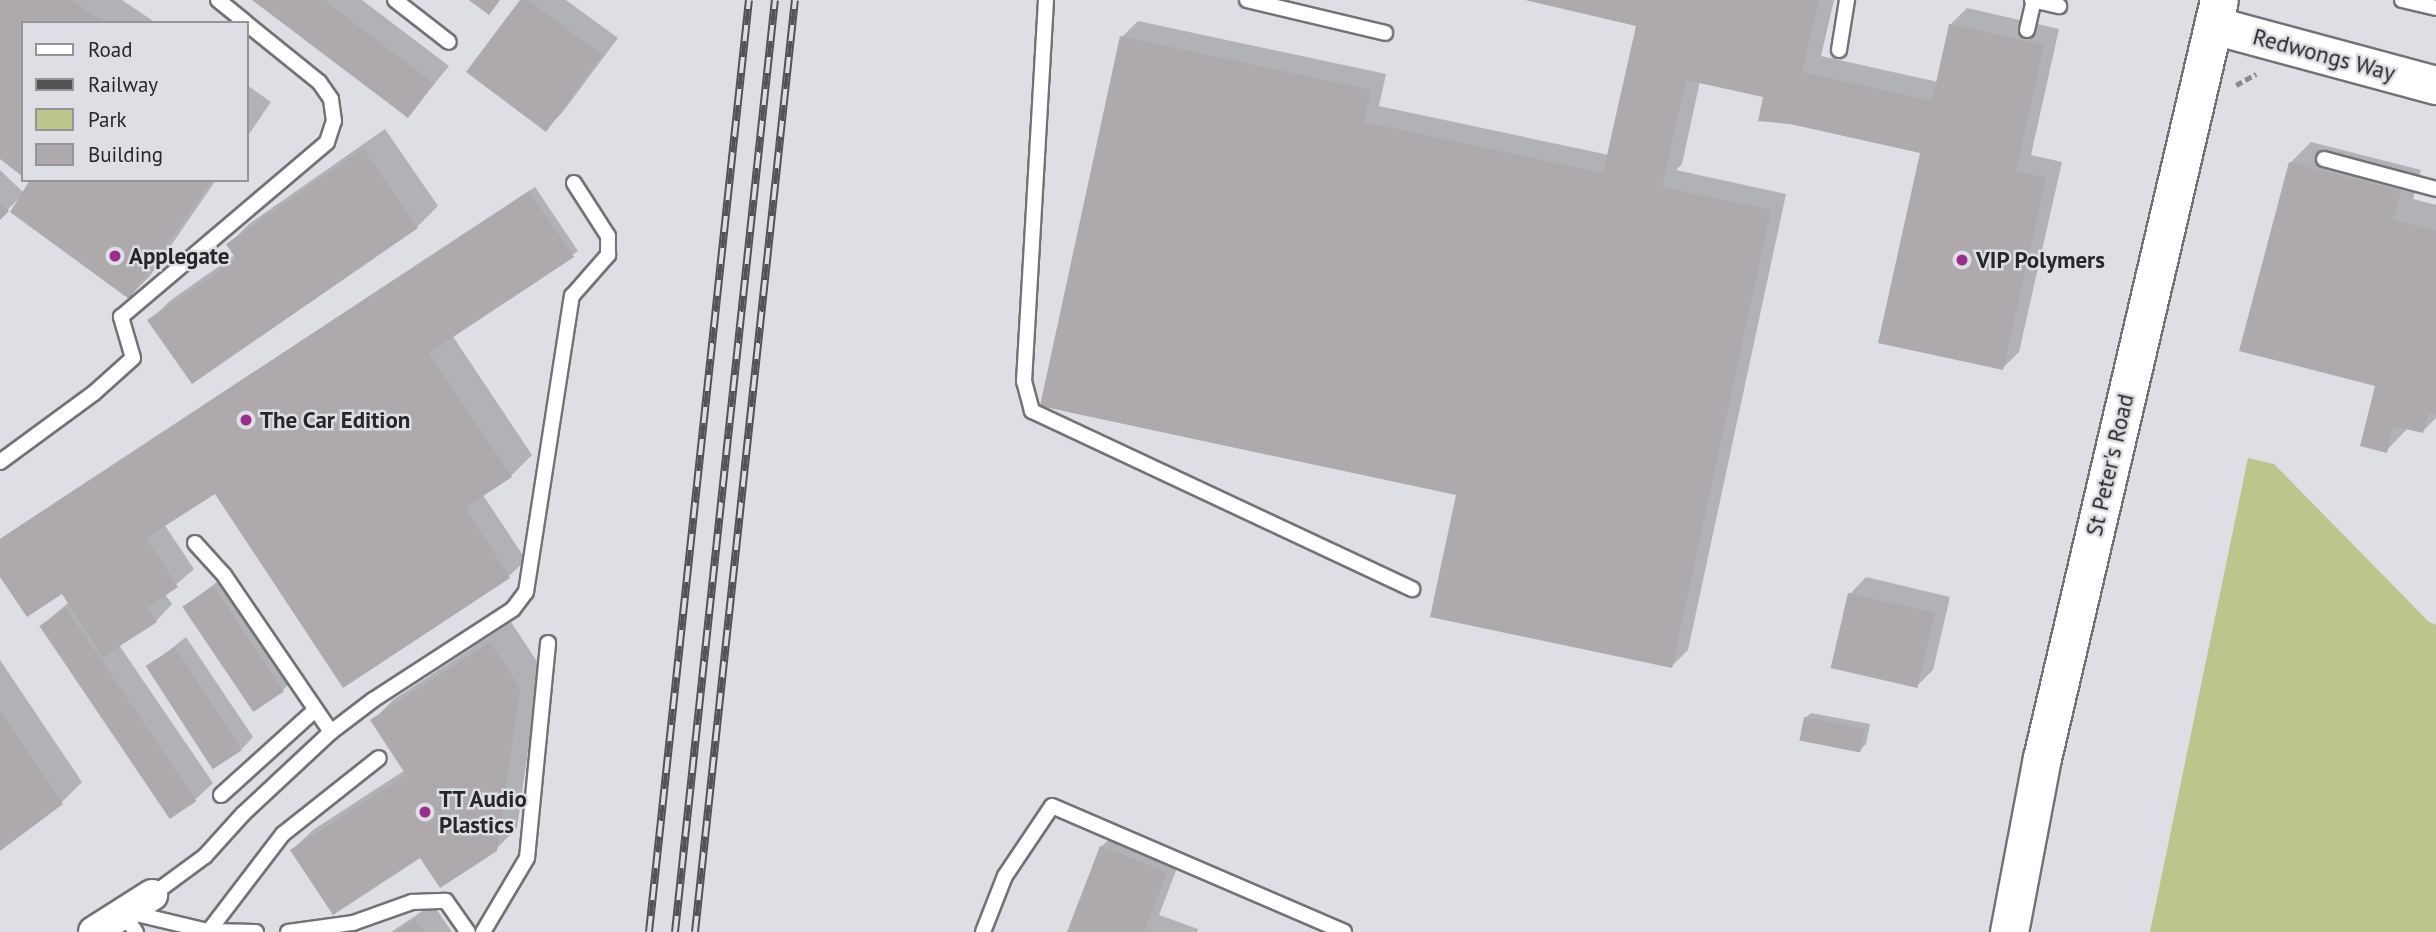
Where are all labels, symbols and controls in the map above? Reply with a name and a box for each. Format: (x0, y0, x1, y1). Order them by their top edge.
legend (21, 21, 248, 182)
street label: Redwongs Way (2250, 23, 2398, 87)
text: Road (88, 36, 132, 63)
text: Railway (88, 71, 158, 98)
text: Park (88, 106, 127, 133)
text: Building (88, 141, 163, 168)
place label: Applegate (129, 242, 229, 270)
place label: VIP Polymers (1976, 246, 2106, 274)
marker: Applegate (107, 248, 123, 264)
marker: VIP Polymers (1954, 252, 1970, 268)
street label: St Peter's Road (2080, 391, 2140, 539)
place label: The Car Edition (260, 406, 411, 434)
marker: The Car Edition (238, 412, 254, 428)
place label: TT Audio Plastics (439, 785, 529, 839)
marker: TT Audio Plastics (417, 804, 433, 820)

